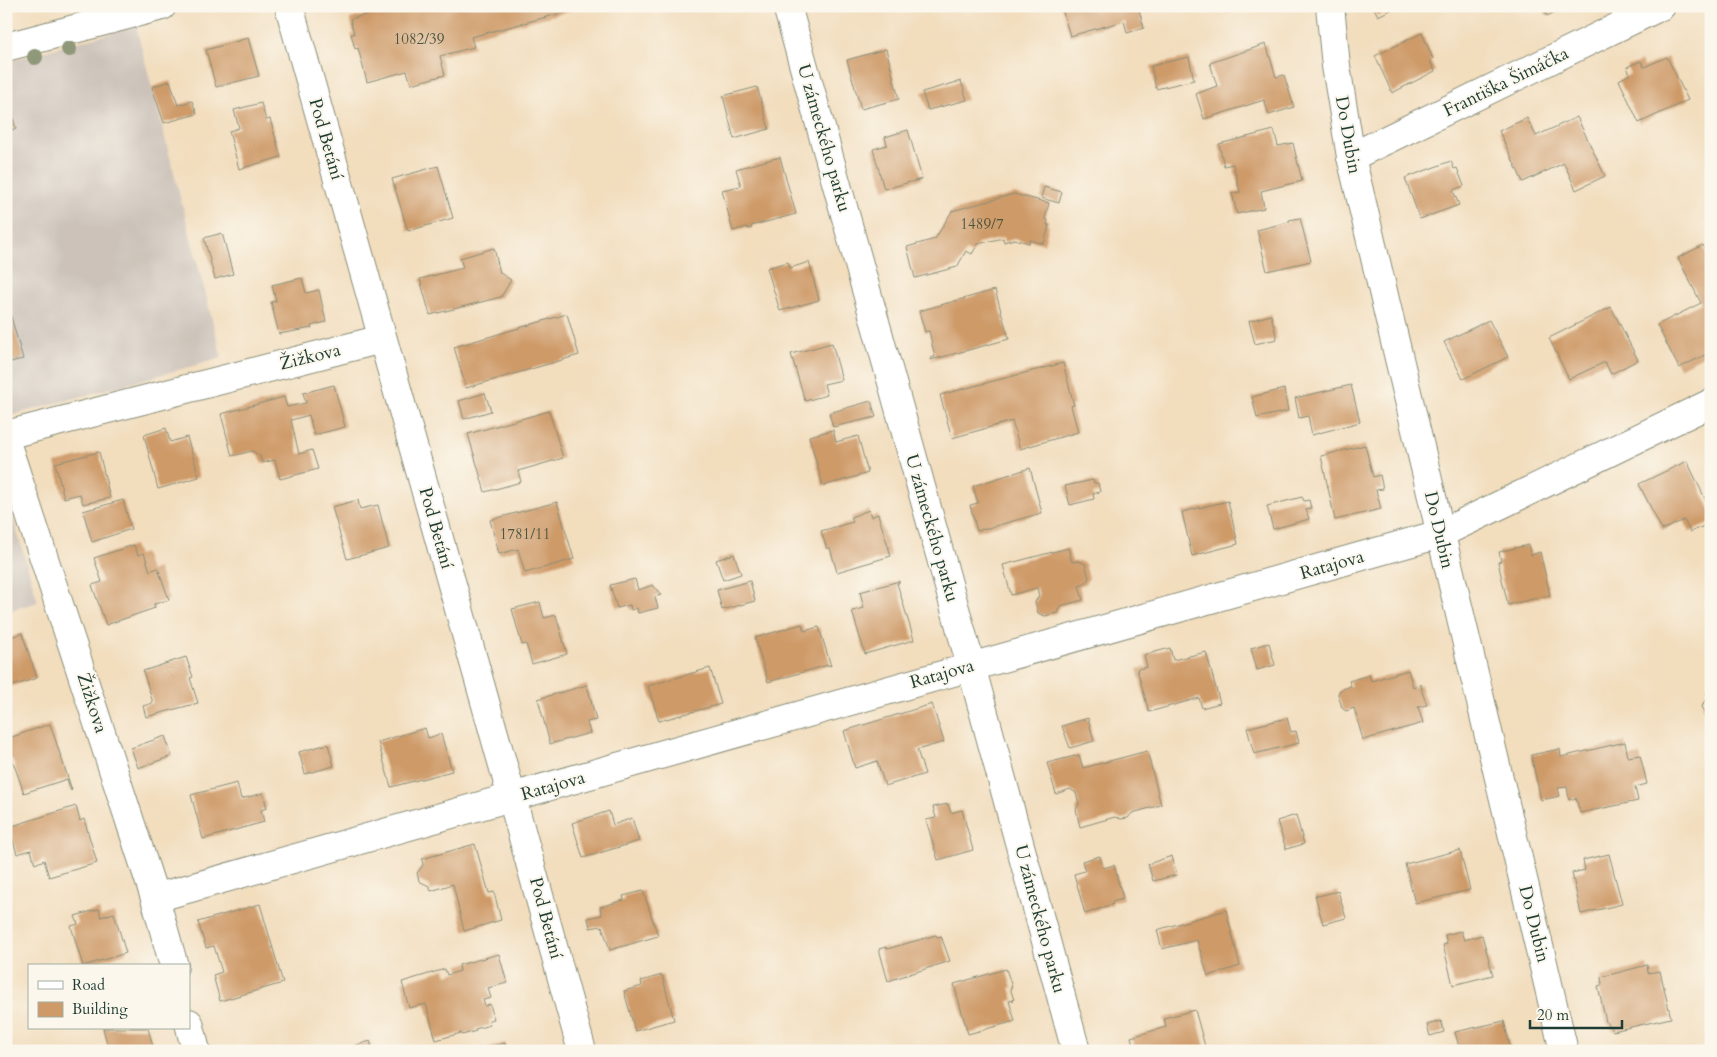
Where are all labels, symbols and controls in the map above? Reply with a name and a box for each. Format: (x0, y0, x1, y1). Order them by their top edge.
house number: 1082/39 (394, 29, 445, 49)
street label: Františka Šimáčka (1439, 41, 1573, 123)
street label: U zámeckého parku (791, 61, 857, 215)
street label: Do Dubin (1329, 94, 1367, 177)
street label: Pod Betání (302, 95, 350, 183)
house number: 1489/7 (960, 214, 1004, 234)
street label: Žižkova (277, 337, 343, 377)
street label: U zámeckého parku (899, 451, 965, 605)
street label: Pod Betání (412, 484, 460, 572)
street label: Do Dubin (1418, 489, 1460, 572)
house number: 1781/11 (500, 524, 550, 544)
street label: Ratajova (1297, 544, 1367, 586)
street label: Ratajova (907, 653, 977, 695)
street label: Žižkova (71, 670, 114, 737)
street label: Ratajova (518, 765, 588, 807)
street label: U zámeckého parku (1008, 842, 1072, 996)
street label: Pod Betání (523, 874, 569, 962)
street label: Do Dubin (1512, 883, 1556, 966)
legend (28, 964, 190, 1030)
text: Road (72, 975, 105, 995)
scale bar (1530, 997, 1622, 1029)
text: Building (72, 999, 128, 1019)
text: 20 m (1537, 1005, 1569, 1025)

